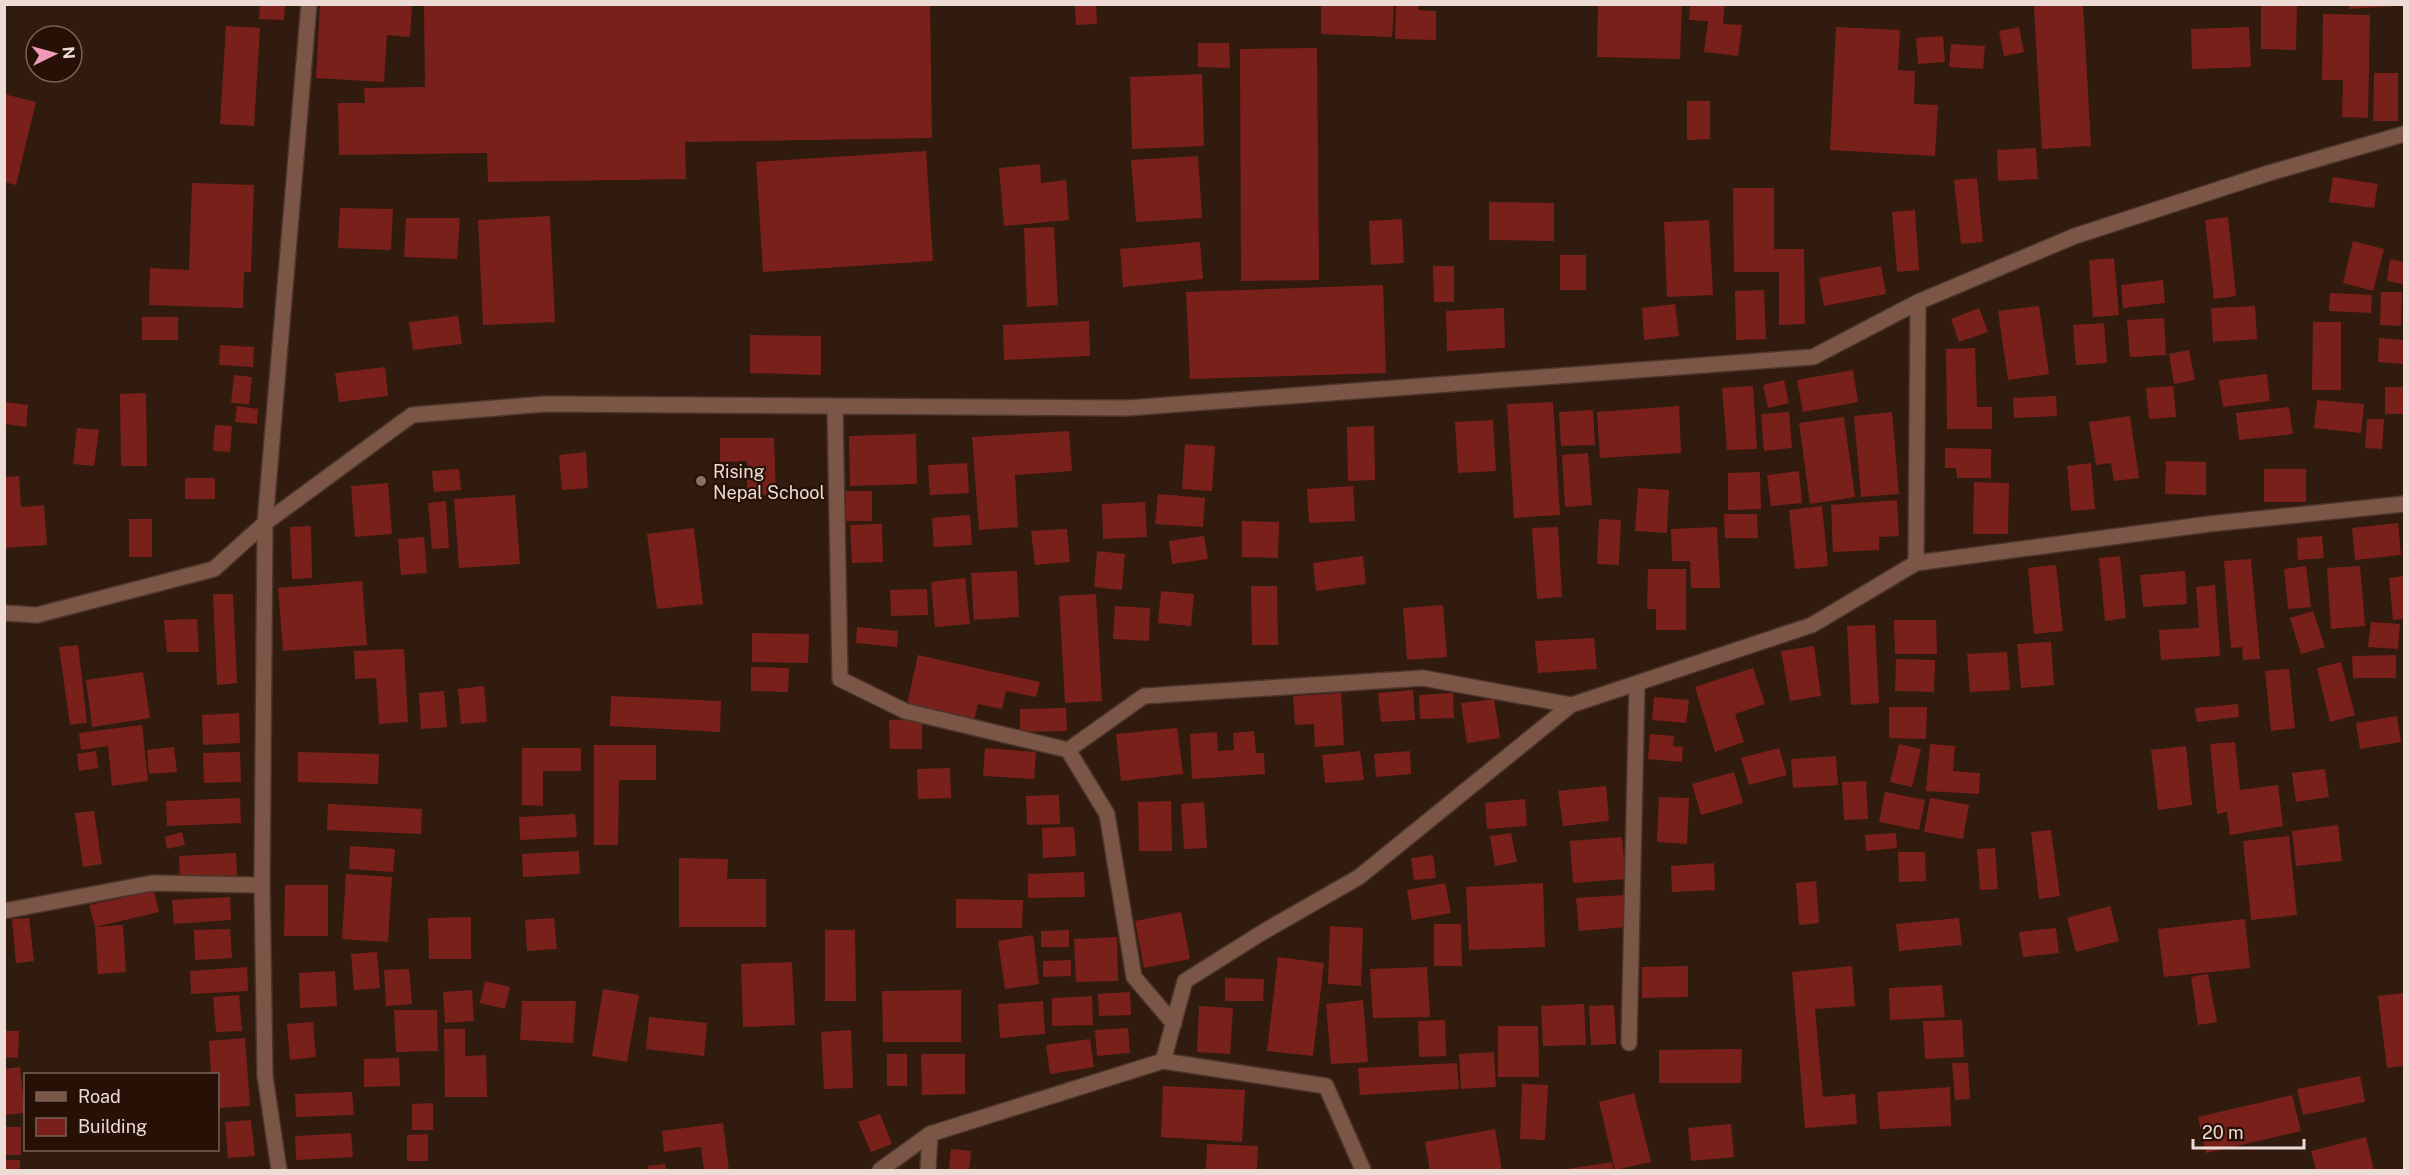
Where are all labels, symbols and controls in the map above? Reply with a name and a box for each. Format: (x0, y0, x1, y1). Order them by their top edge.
north arrow (24, 24, 84, 84)
text: N (58, 46, 78, 60)
place label: Rising Nepal School (713, 461, 825, 503)
marker: Rising Nepal School (694, 474, 708, 488)
legend (24, 1073, 219, 1151)
text: Road (78, 1086, 121, 1107)
scale bar (2193, 1112, 2304, 1150)
text: Building (78, 1116, 147, 1137)
text: 20 m (2202, 1122, 2244, 1143)

